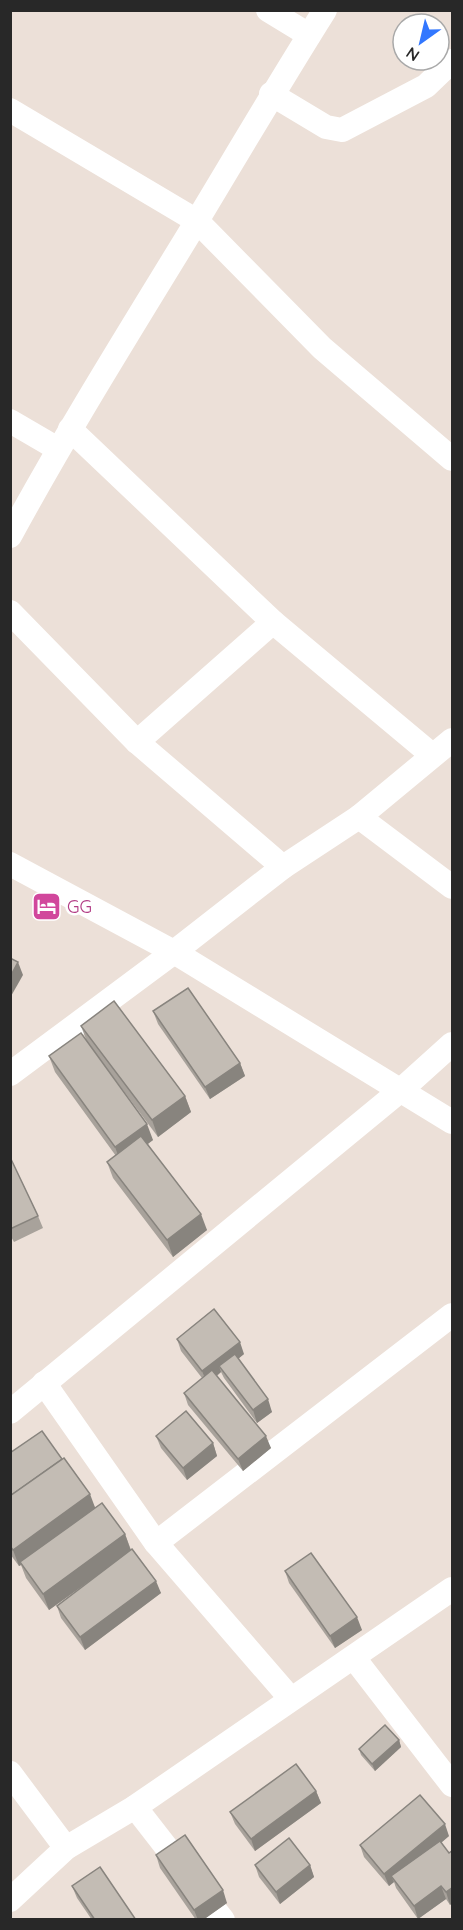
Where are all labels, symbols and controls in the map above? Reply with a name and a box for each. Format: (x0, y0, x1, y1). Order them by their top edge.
north arrow (391, 12, 451, 72)
text: N (402, 43, 423, 66)
hotel icon: GG (30, 890, 62, 922)
place label: GG (67, 895, 92, 918)

